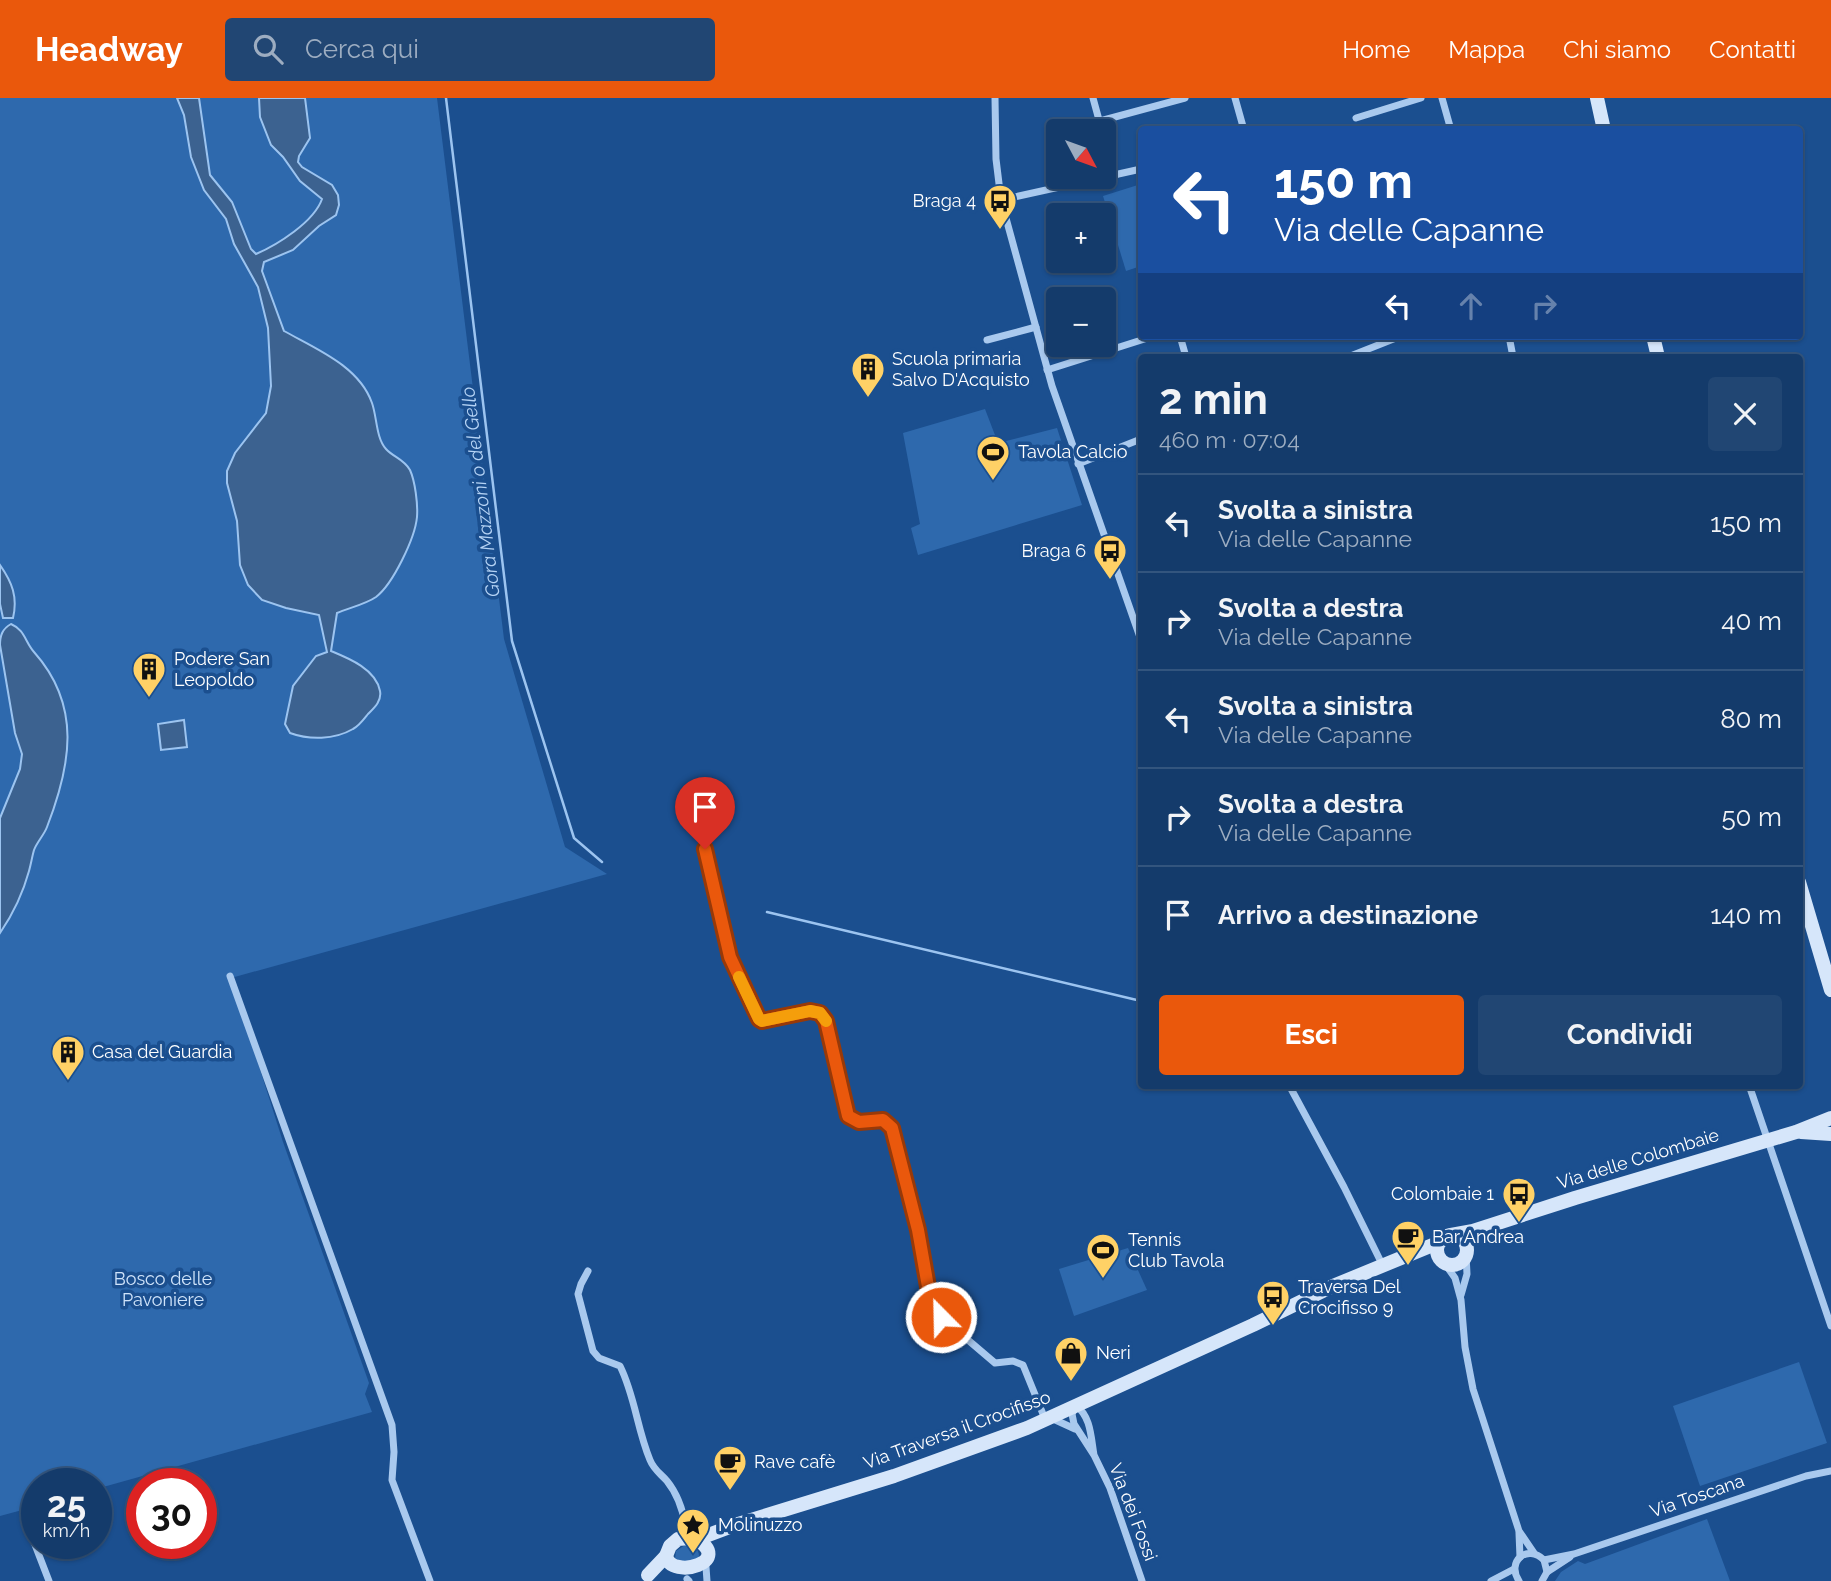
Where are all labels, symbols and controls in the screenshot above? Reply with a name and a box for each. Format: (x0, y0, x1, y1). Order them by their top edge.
search box (225, 18, 715, 81)
text: Headway (35, 30, 183, 69)
icon: search (249, 30, 287, 68)
text: Cerca qui (305, 34, 419, 64)
text: Home (1342, 35, 1410, 64)
text: Mappa (1448, 35, 1525, 64)
text: Chi siamo (1563, 35, 1671, 64)
text: Contatti (1709, 35, 1796, 64)
north arrow (1046, 119, 1116, 189)
map controls (1046, 119, 1116, 357)
text: 150 m (1274, 152, 1413, 209)
icon: left (1159, 154, 1250, 245)
bus stop icon: Braga 4 (981, 182, 1019, 231)
place label: Braga 4 (913, 190, 976, 211)
button: + (1046, 203, 1116, 273)
text: Via delle Capanne (1274, 211, 1544, 248)
button: − (1046, 287, 1116, 357)
icon: left (1379, 287, 1417, 325)
icon: ahead (1452, 287, 1490, 325)
icon: right (1525, 287, 1563, 325)
place label: Scuola primaria Salvo D'Acquisto (892, 348, 1030, 390)
building icon: Scuola primaria Salvo D'Acquisto (849, 350, 887, 399)
text: 2 min (1159, 375, 1268, 424)
button: close (1708, 377, 1782, 451)
water label: Gora Mazzoni o del Gello (456, 385, 504, 598)
text: 460 m · 07:04 (1159, 426, 1300, 453)
sports icon: Tavola Calcio (974, 433, 1012, 482)
place label: Tavola Calcio (1018, 441, 1128, 462)
text: Svolta a sinistra (1218, 495, 1413, 525)
icon: left (1159, 504, 1197, 542)
text: 150 m (1710, 508, 1782, 538)
text: Via delle Capanne (1218, 525, 1412, 552)
bus stop icon: Braga 6 (1091, 532, 1129, 581)
place label: Braga 6 (1022, 540, 1086, 561)
text: Svolta a destra (1218, 593, 1404, 623)
icon: right (1159, 602, 1197, 640)
text: 40 m (1721, 606, 1782, 636)
text: Via delle Capanne (1218, 623, 1412, 650)
place label: Podere San Leopoldo (174, 648, 270, 690)
building icon: Podere San Leopoldo (130, 650, 168, 699)
text: Svolta a sinistra (1218, 691, 1413, 721)
icon: left (1159, 700, 1197, 738)
text: 80 m (1720, 704, 1782, 734)
text: Via delle Capanne (1218, 721, 1412, 748)
pin (675, 777, 735, 849)
icon: arrive (686, 788, 724, 826)
text: Svolta a destra (1218, 789, 1404, 819)
icon: right (1159, 798, 1197, 836)
text: 50 m (1721, 802, 1782, 832)
text: Via delle Capanne (1218, 819, 1412, 846)
icon: arrive (1159, 896, 1197, 934)
text: Arrivo a destinazione (1218, 900, 1478, 930)
text: 140 m (1710, 900, 1782, 930)
button: Esci (1159, 995, 1464, 1075)
button: Condividi (1478, 995, 1782, 1075)
building icon: Casa del Guardia (49, 1033, 87, 1082)
place label: Casa del Guardia (92, 1041, 232, 1062)
street label: Via delle Colombaie (1555, 1124, 1722, 1193)
bus stop icon: Colombaie 1 (1500, 1175, 1538, 1224)
place label: Colombaie 1 (1391, 1183, 1494, 1204)
cafe icon: Bar Andrea (1389, 1218, 1427, 1267)
place label: Bar Andrea (1432, 1226, 1524, 1247)
place label: Tennis Club Tavola (1128, 1229, 1224, 1271)
sports icon: Tennis Club Tavola (1084, 1231, 1122, 1280)
park label: Bosco delle Pavoniere (114, 1268, 213, 1310)
place label: Traversa Del Crocifisso 9 (1298, 1276, 1401, 1318)
bus stop icon: Traversa Del Crocifisso 9 (1254, 1278, 1292, 1327)
position arrow (904, 1280, 978, 1354)
shop icon: Neri (1052, 1334, 1090, 1383)
place label: Neri (1096, 1342, 1131, 1363)
street label: Via Traversa il Crocifisso (861, 1386, 1053, 1473)
cafe icon: Rave cafè (711, 1443, 749, 1492)
place label: Rave cafè (754, 1451, 836, 1472)
street label: Via dei Fossi (1105, 1460, 1162, 1564)
speed limit sign: 30 (126, 1468, 217, 1559)
street label: Via Toscana (1647, 1470, 1747, 1521)
text: 25 (47, 1484, 86, 1525)
place icon: Molinuzzo (674, 1506, 712, 1555)
place label: Molinuzzo (718, 1514, 803, 1535)
text: km/h (43, 1520, 90, 1541)

